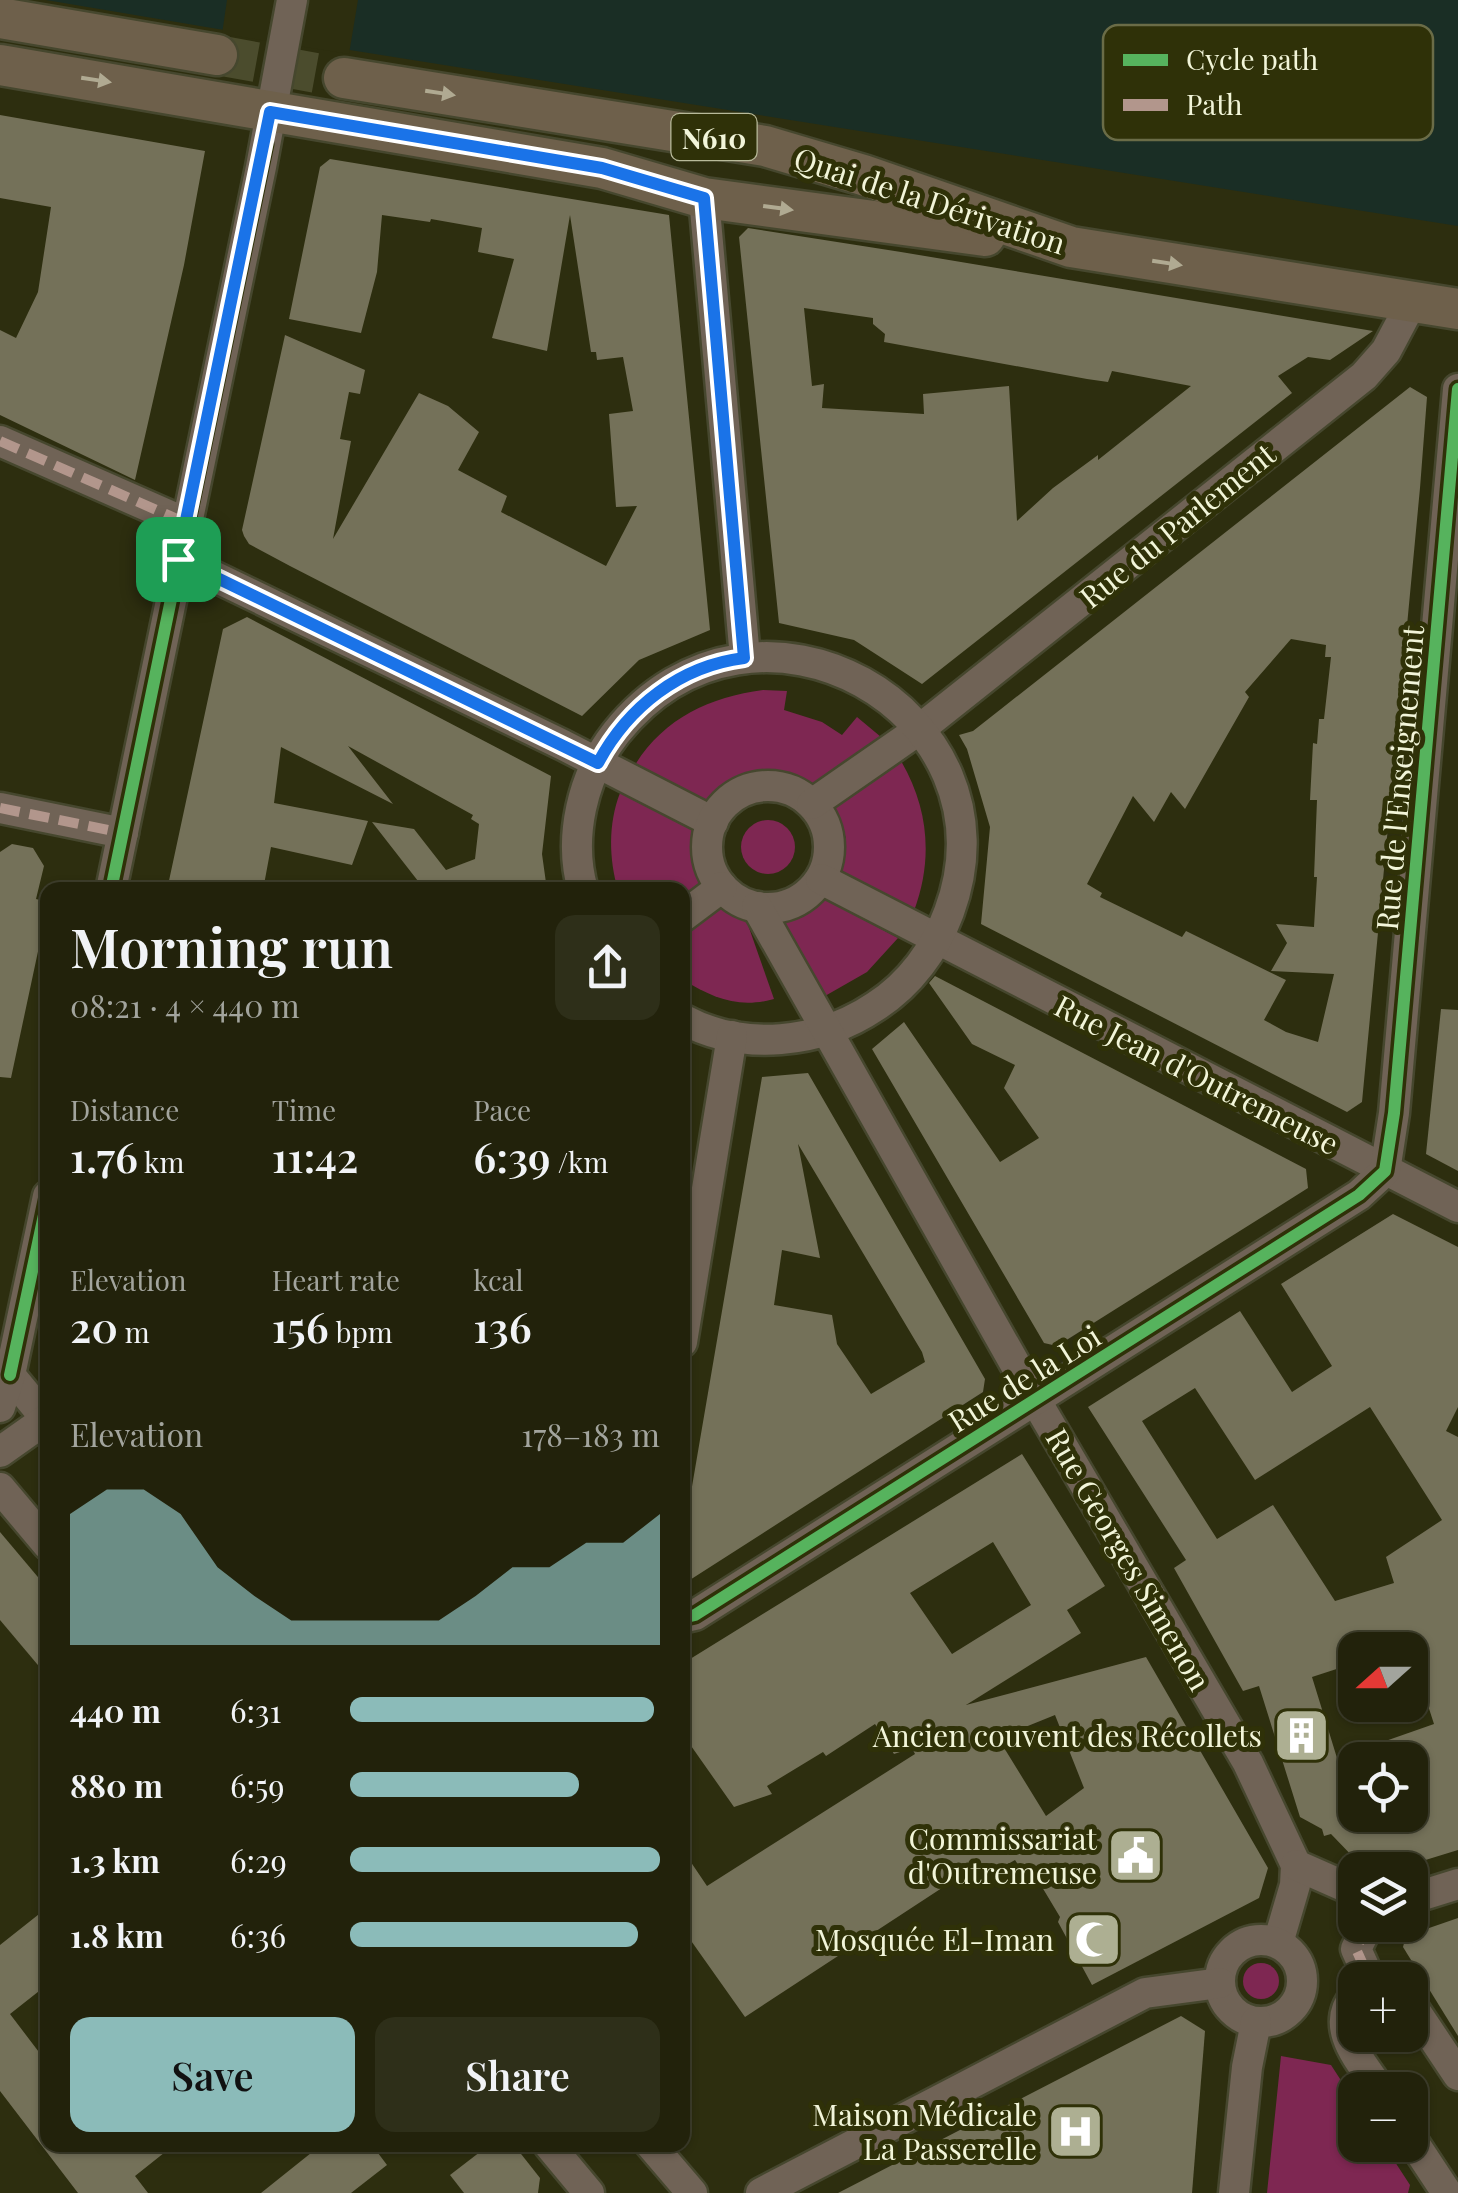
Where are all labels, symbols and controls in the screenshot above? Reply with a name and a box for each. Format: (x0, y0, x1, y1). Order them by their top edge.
legend (1103, 25, 1433, 140)
text: Cycle path (1186, 40, 1319, 77)
one-way arrow (81, 73, 112, 89)
text: Path (1186, 85, 1243, 122)
one-way arrow (425, 86, 456, 102)
road number: N610 (672, 114, 756, 160)
street label: Quai de la Dérivation (789, 137, 1071, 263)
one-way arrow (763, 200, 794, 216)
one-way arrow (1152, 255, 1184, 271)
street label: Rue du Parlement (1071, 433, 1283, 616)
pin (136, 517, 221, 602)
icon: arrive (151, 532, 206, 587)
street label: Rue de l'Enseignement (1366, 624, 1432, 932)
text: Morning run (70, 908, 393, 982)
button: share (555, 915, 660, 1020)
text: 08:21 · 4 × 440 m (70, 983, 300, 1026)
street label: Rue Jean d'Outremeuse (1048, 985, 1346, 1163)
text: Distance (70, 1091, 179, 1128)
text: Time (272, 1091, 336, 1128)
text: Pace (473, 1091, 531, 1128)
text: 1.76 (70, 1128, 138, 1184)
text: 11:42 (272, 1128, 358, 1184)
text: 6:39 (473, 1128, 551, 1184)
text: km (138, 1143, 184, 1180)
text: /km (551, 1143, 608, 1180)
text: Elevation (70, 1261, 186, 1298)
text: Heart rate (272, 1261, 400, 1298)
text: kcal (473, 1261, 524, 1298)
text: 20 (70, 1298, 118, 1354)
text: 156 (272, 1298, 329, 1354)
text: 136 (473, 1298, 532, 1354)
text: m (118, 1313, 150, 1350)
text: bpm (329, 1313, 393, 1350)
street label: Rue de la Loi (940, 1315, 1108, 1441)
text: Elevation (70, 1412, 203, 1455)
text: 178–183 m (521, 1412, 660, 1455)
street label: Rue Georges Simenon (1038, 1421, 1220, 1697)
north arrow (1338, 1632, 1428, 1722)
map controls (1338, 1632, 1428, 2162)
text: 440 m (70, 1688, 161, 1731)
text: 6:31 (230, 1688, 281, 1731)
building icon: Ancien couvent des Récollets (1271, 1705, 1331, 1765)
place label: Ancien couvent des Récollets (872, 1715, 1262, 1755)
button: locate (1338, 1742, 1428, 1832)
text: 880 m (70, 1763, 163, 1806)
text: 6:59 (230, 1763, 285, 1806)
place label: Commissariat d'Outremeuse (908, 1818, 1097, 1892)
public building icon: Commissariat d'Outremeuse (1106, 1825, 1166, 1885)
text: 1.3 km (70, 1838, 160, 1881)
text: 6:29 (230, 1838, 287, 1881)
button: layers (1338, 1852, 1428, 1942)
mosque icon: Mosquée El-Iman (1063, 1909, 1123, 1969)
text: 1.8 km (70, 1913, 164, 1956)
text: 6:36 (230, 1913, 286, 1956)
place label: Mosquée El-Iman (815, 1919, 1054, 1959)
button: + (1338, 1962, 1428, 2052)
button: Save (70, 2017, 355, 2132)
button: Share (375, 2017, 660, 2132)
button: − (1338, 2072, 1428, 2162)
place label: Maison Médicale La Passerelle (812, 2094, 1037, 2168)
hospital icon: Maison Médicale La Passerelle (1046, 2101, 1106, 2161)

